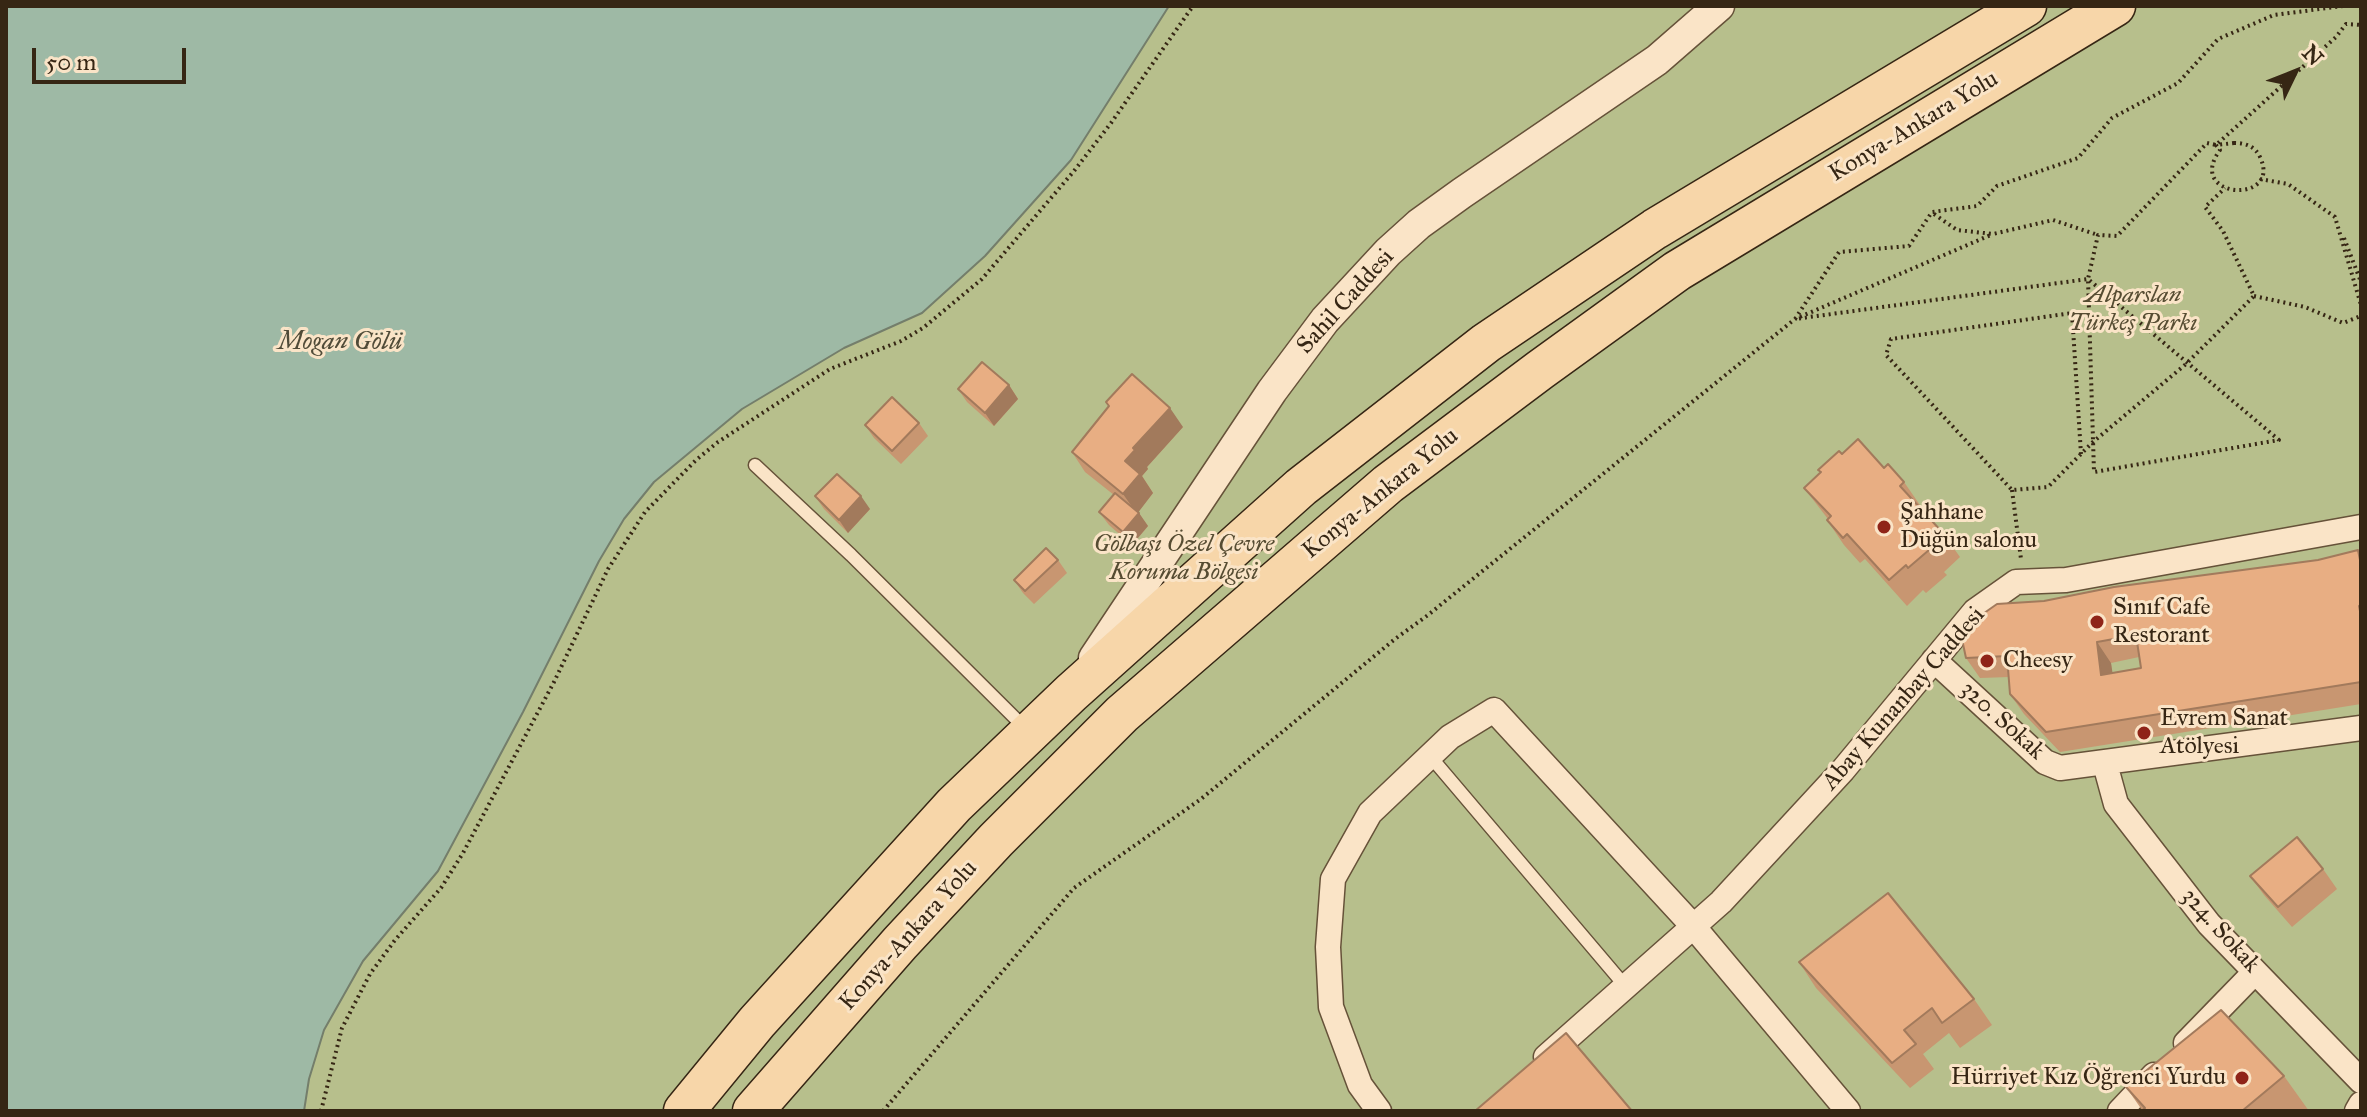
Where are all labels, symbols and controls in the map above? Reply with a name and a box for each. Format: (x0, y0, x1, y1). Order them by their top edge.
scale bar (36, 32, 190, 82)
north arrow (2255, 32, 2335, 112)
text: N (2297, 39, 2329, 71)
text: 50 m (46, 47, 96, 77)
street label: Konya-Ankara Yolu (1824, 65, 2004, 189)
street label: Sahil Caddesi (1291, 244, 1401, 360)
park label: Alparslan Türkeş Parkı (2069, 282, 2197, 338)
water label: Mogan Gölü (278, 327, 402, 359)
street label: Konya-Ankara Yolu (1297, 422, 1465, 566)
place label: Şahhane Düğün salonu (1900, 499, 2037, 555)
marker: Şahhane Düğün salonu (1875, 518, 1893, 536)
park label: Gölbaşı Özel Çevre Koruma Bölgesi (1094, 531, 1274, 587)
place label: Sınıf Cafe Restorant (2113, 594, 2211, 650)
street label: Abay Kunanbay Caddesi (1817, 602, 1991, 796)
marker: Sınıf Cafe Restorant (2088, 613, 2106, 631)
place label: Cheesy (2003, 647, 2073, 675)
marker: Cheesy (1978, 652, 1996, 670)
street label: 320. Sokak (1954, 676, 2050, 766)
place label: Evrem Sanat Atölyesi (2160, 705, 2288, 761)
marker: Evrem Sanat Atölyesi (2135, 724, 2153, 742)
street label: Konya-Ankara Yolu (834, 855, 984, 1017)
street label: 324. Sokak (2175, 883, 2265, 979)
place label: Hürriyet Kız Öğrenci Yurdu (1951, 1064, 2226, 1092)
marker: Hürriyet Kız Öğrenci Yurdu (2233, 1069, 2251, 1087)

